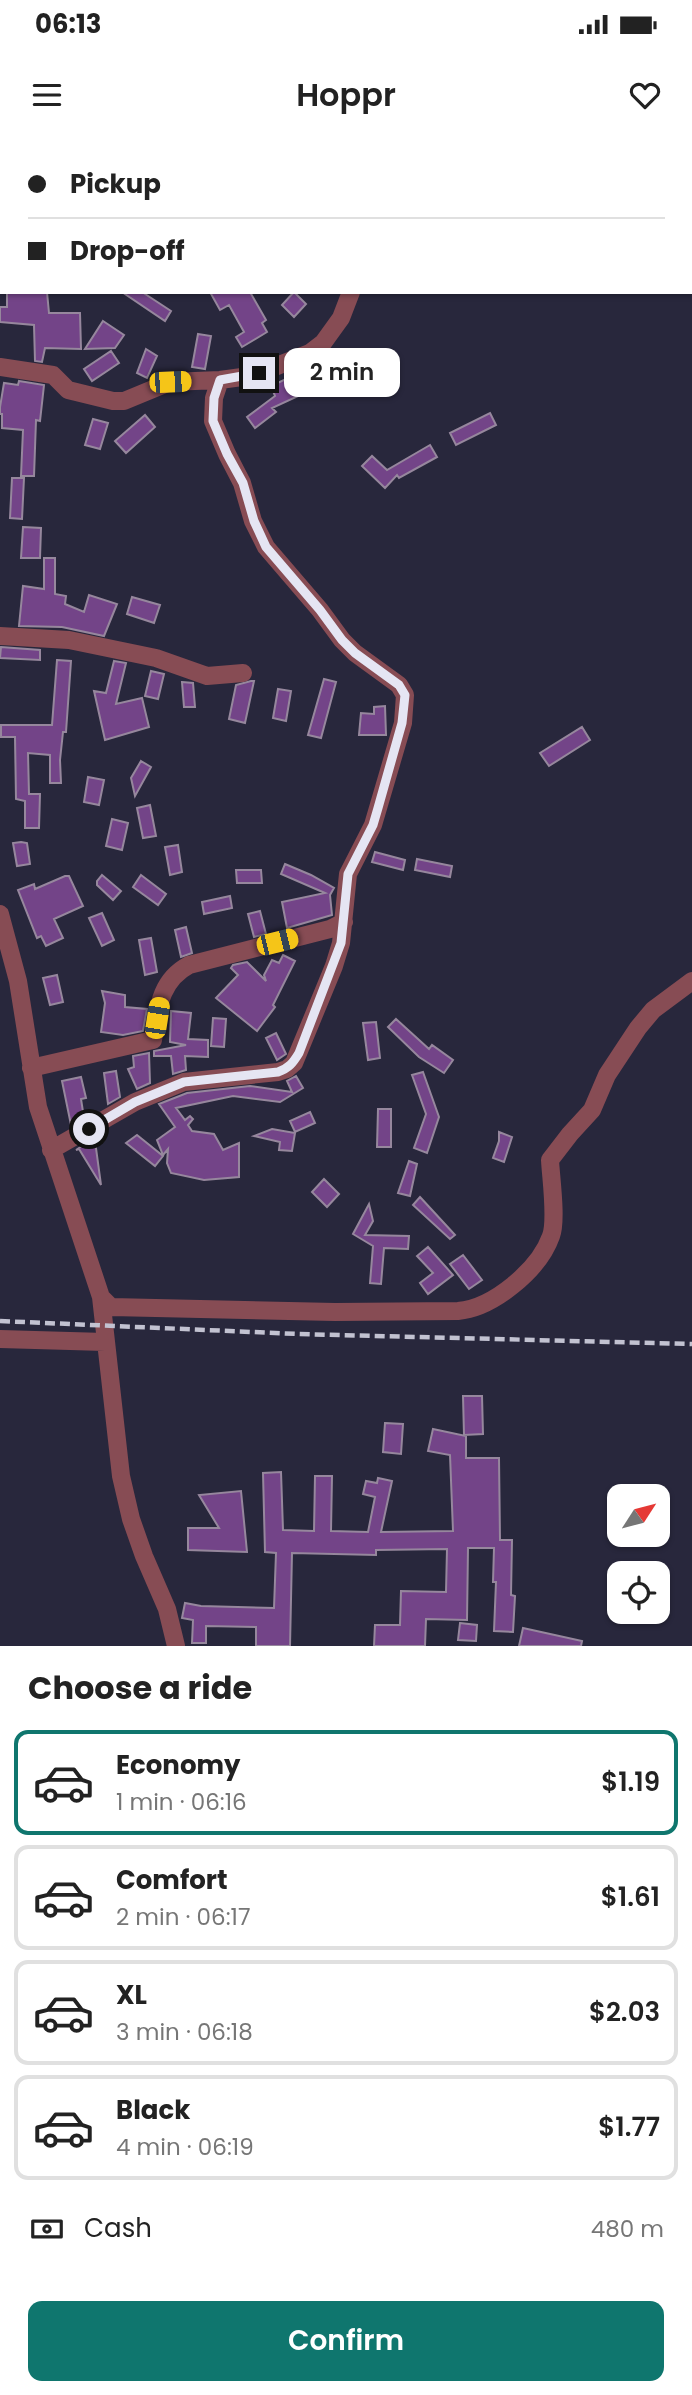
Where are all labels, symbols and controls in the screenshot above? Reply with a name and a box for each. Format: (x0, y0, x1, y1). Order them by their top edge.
text: 06:13 (35, 6, 101, 42)
text: Hoppr (296, 72, 396, 117)
icon: menu (28, 76, 66, 114)
icon: heart (626, 76, 664, 114)
text: Pickup (70, 166, 161, 202)
text: Drop-off (70, 233, 185, 269)
callout: 2 min (284, 348, 399, 398)
text: 2 min (310, 356, 374, 388)
route end (243, 357, 275, 389)
car (149, 371, 192, 393)
car (255, 927, 300, 957)
car (144, 996, 171, 1040)
route start (73, 1113, 105, 1145)
north arrow (607, 1484, 670, 1547)
map controls (607, 1484, 670, 1624)
button: locate (607, 1561, 670, 1624)
text: Choose a ride (28, 1665, 252, 1710)
text: Economy (116, 1747, 240, 1783)
icon: car (32, 1751, 95, 1814)
text: $1.19 (601, 1764, 660, 1800)
text: 1 min · 06:16 (116, 1786, 247, 1818)
text: Comfort (116, 1862, 228, 1898)
icon: car (32, 1866, 95, 1929)
text: $1.61 (601, 1879, 660, 1915)
text: 2 min · 06:17 (116, 1901, 250, 1933)
text: XL (116, 1977, 147, 2013)
icon: car (32, 1981, 95, 2044)
text: $2.03 (589, 1994, 660, 2030)
text: 3 min · 06:18 (116, 2016, 253, 2048)
text: Black (116, 2092, 190, 2128)
icon: car (32, 2096, 95, 2159)
text: $1.77 (598, 2109, 660, 2145)
text: 4 min · 06:19 (116, 2131, 254, 2163)
icon: cash (28, 2210, 66, 2248)
text: Cash (84, 2210, 152, 2246)
text: 480 m (591, 2213, 664, 2245)
button: Confirm (28, 2301, 664, 2381)

